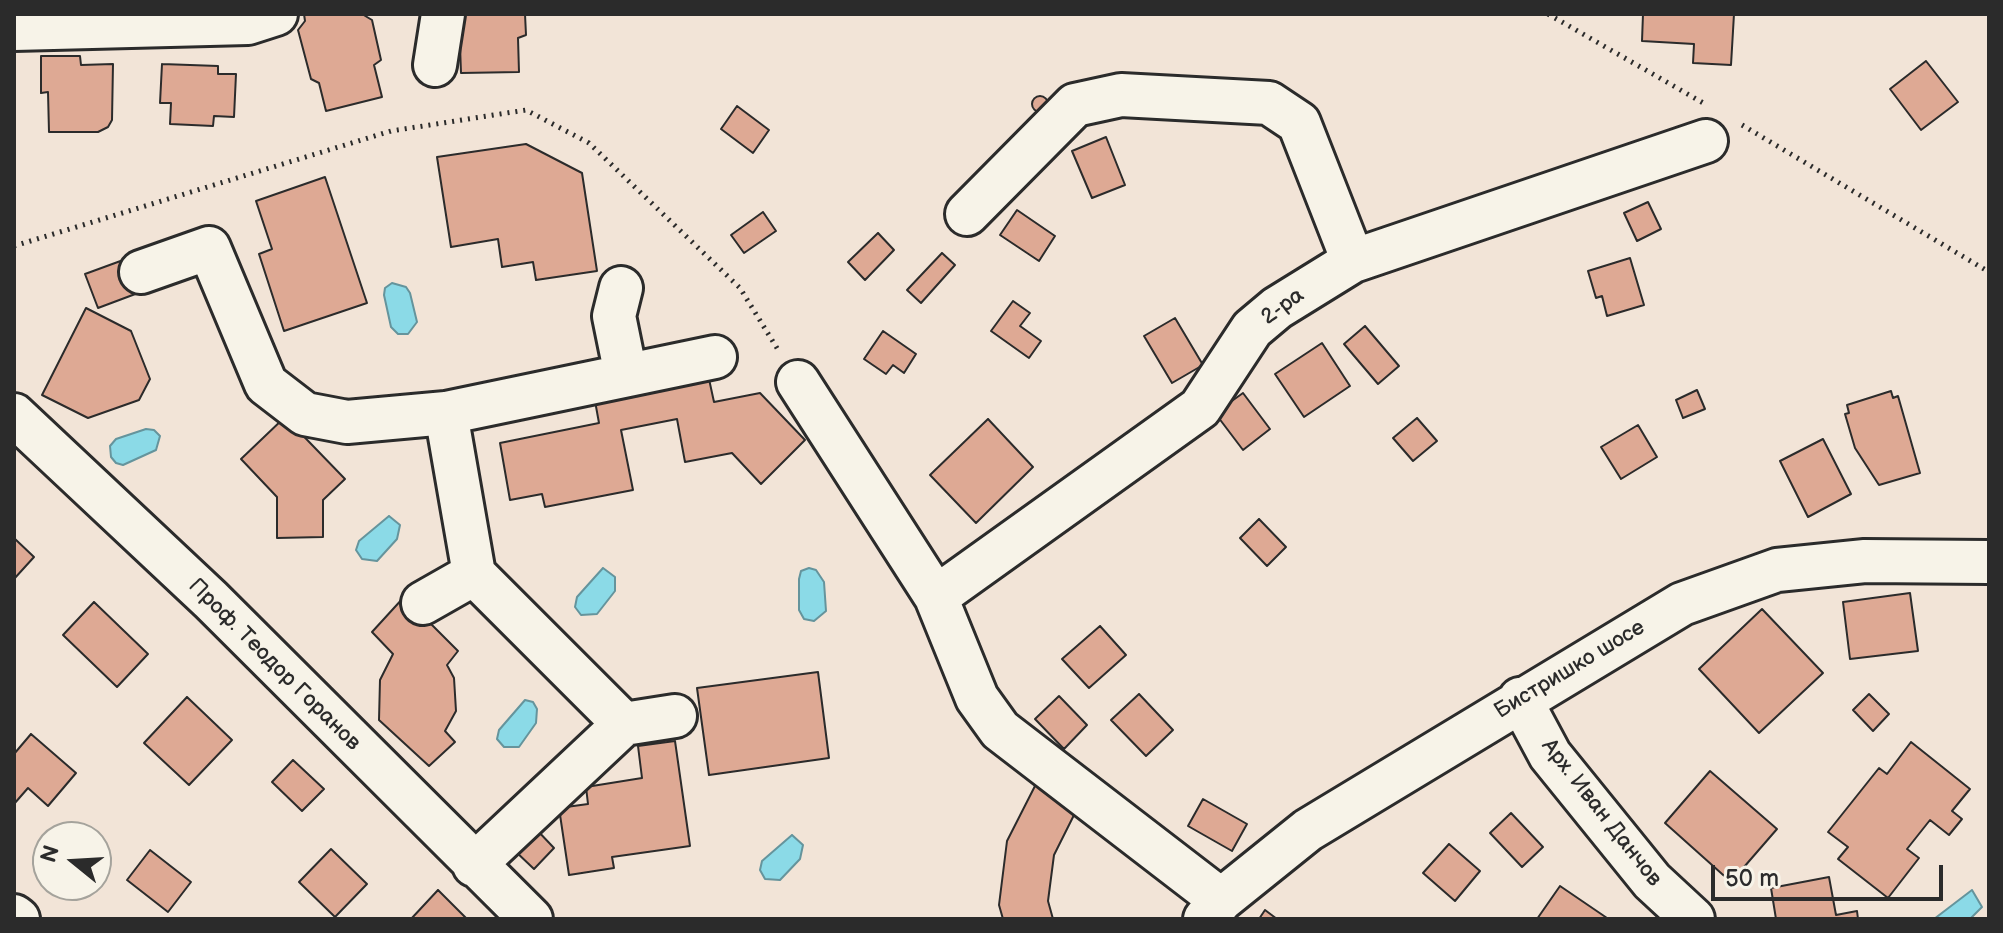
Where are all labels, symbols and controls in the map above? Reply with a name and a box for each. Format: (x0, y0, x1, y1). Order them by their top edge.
street label: 2-ра (1256, 283, 1310, 331)
street label: Проф. Теодор Горанов (182, 573, 366, 757)
street label: Бистришко шосе (1490, 615, 1650, 725)
street label: Арх. Иван Данчов (1535, 734, 1667, 892)
north arrow (32, 821, 112, 901)
text: N (35, 842, 66, 866)
scale bar (1715, 849, 1947, 899)
text: 50 m (1725, 864, 1779, 893)

